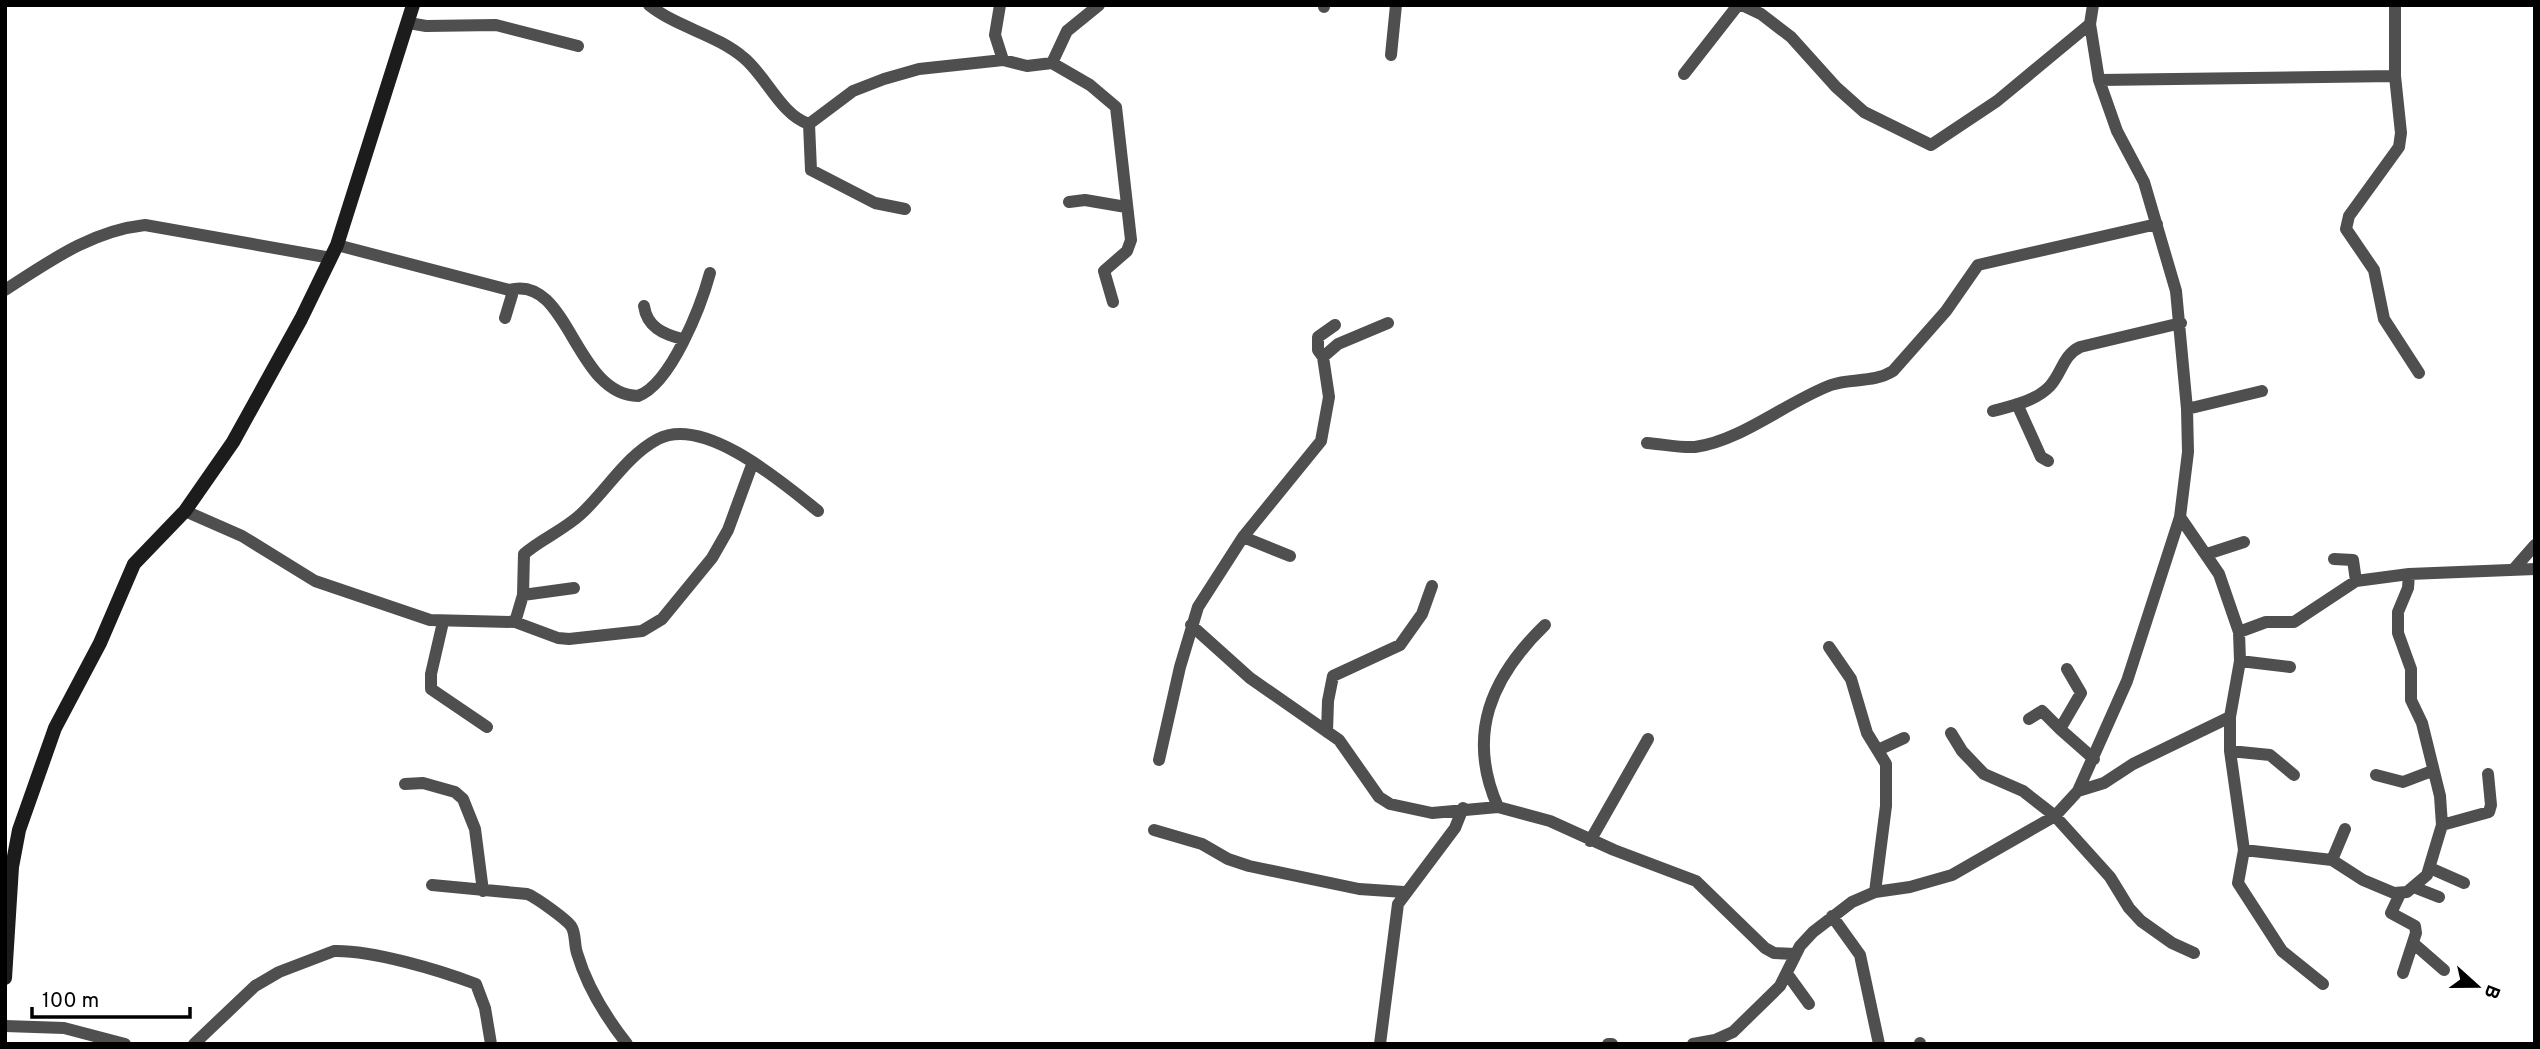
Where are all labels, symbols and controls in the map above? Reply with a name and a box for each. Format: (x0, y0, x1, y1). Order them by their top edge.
north arrow (2442, 951, 2512, 1021)
scale bar (32, 976, 189, 1020)
text: B (2477, 981, 2505, 1002)
text: 100 m (42, 988, 99, 1015)

